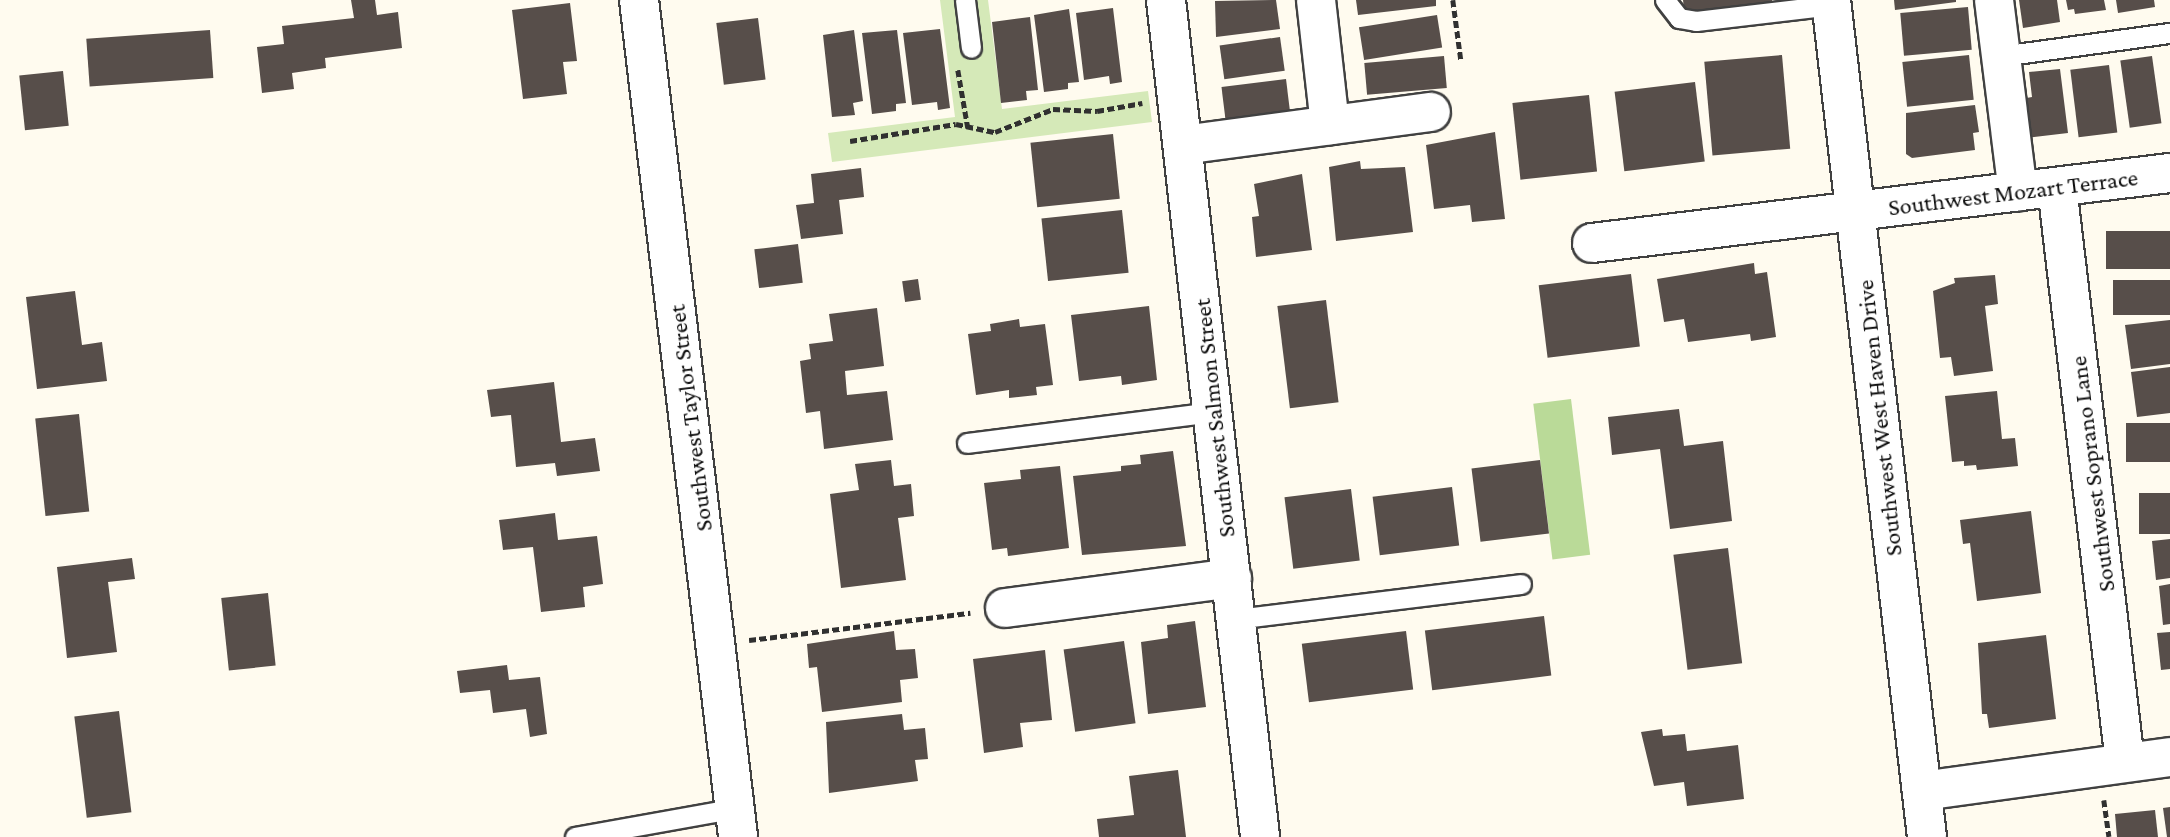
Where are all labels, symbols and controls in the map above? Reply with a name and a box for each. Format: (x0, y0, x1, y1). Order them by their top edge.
street label: Southwest Mozart Terrace (1887, 162, 2139, 222)
street label: Southwest West Haven Drive (1850, 278, 1908, 558)
street label: Southwest Salmon Street (1187, 297, 1241, 539)
street label: Southwest Taylor Street (662, 303, 718, 533)
street label: Southwest Soprano Lane (2063, 355, 2121, 593)

